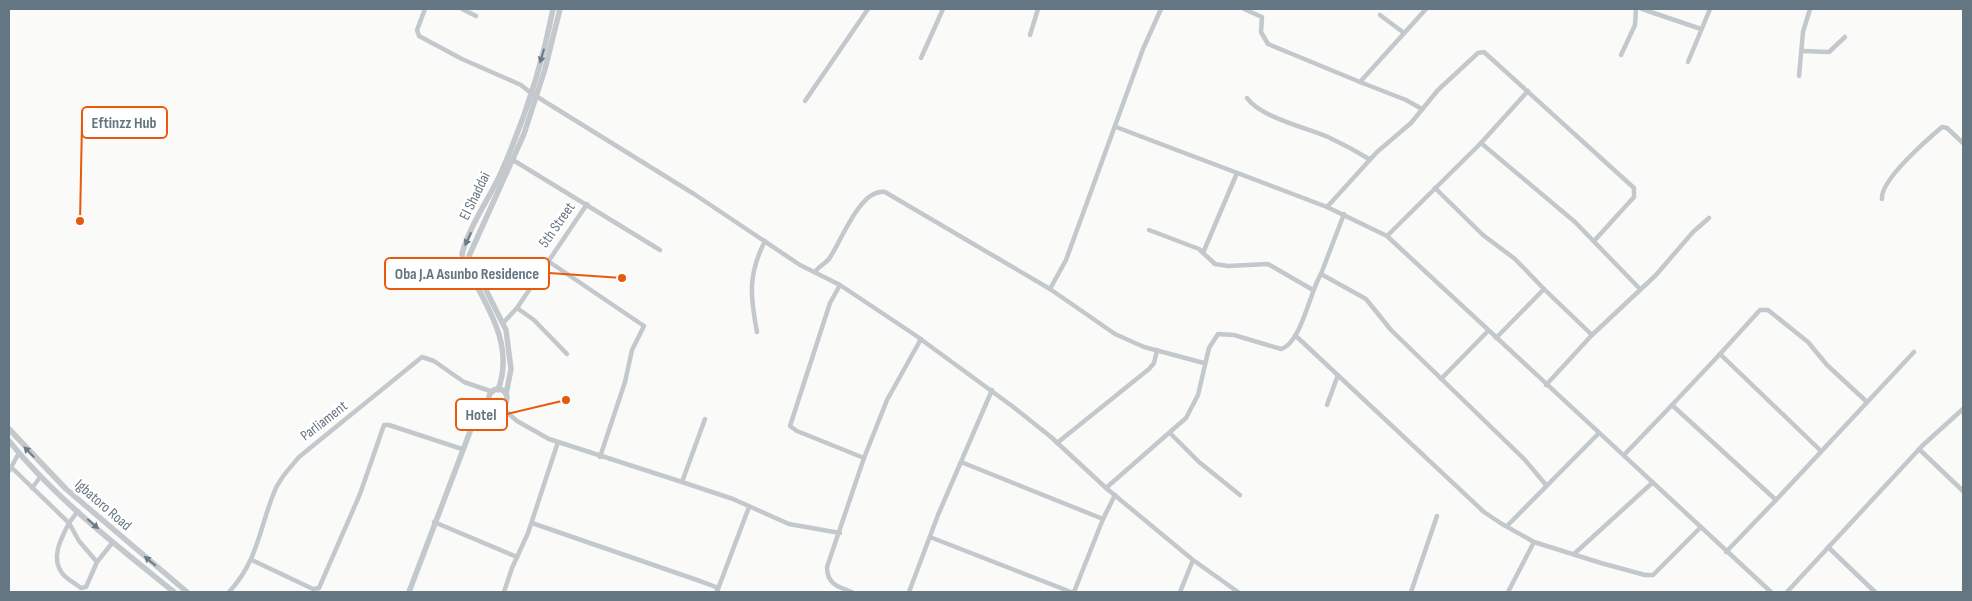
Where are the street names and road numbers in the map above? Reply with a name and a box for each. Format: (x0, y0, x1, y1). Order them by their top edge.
street label: El Shaddai (455, 169, 495, 223)
street label: 5th Street (535, 198, 580, 251)
street label: Parliament (297, 396, 352, 445)
street label: Igbatoro Road (71, 475, 135, 535)

